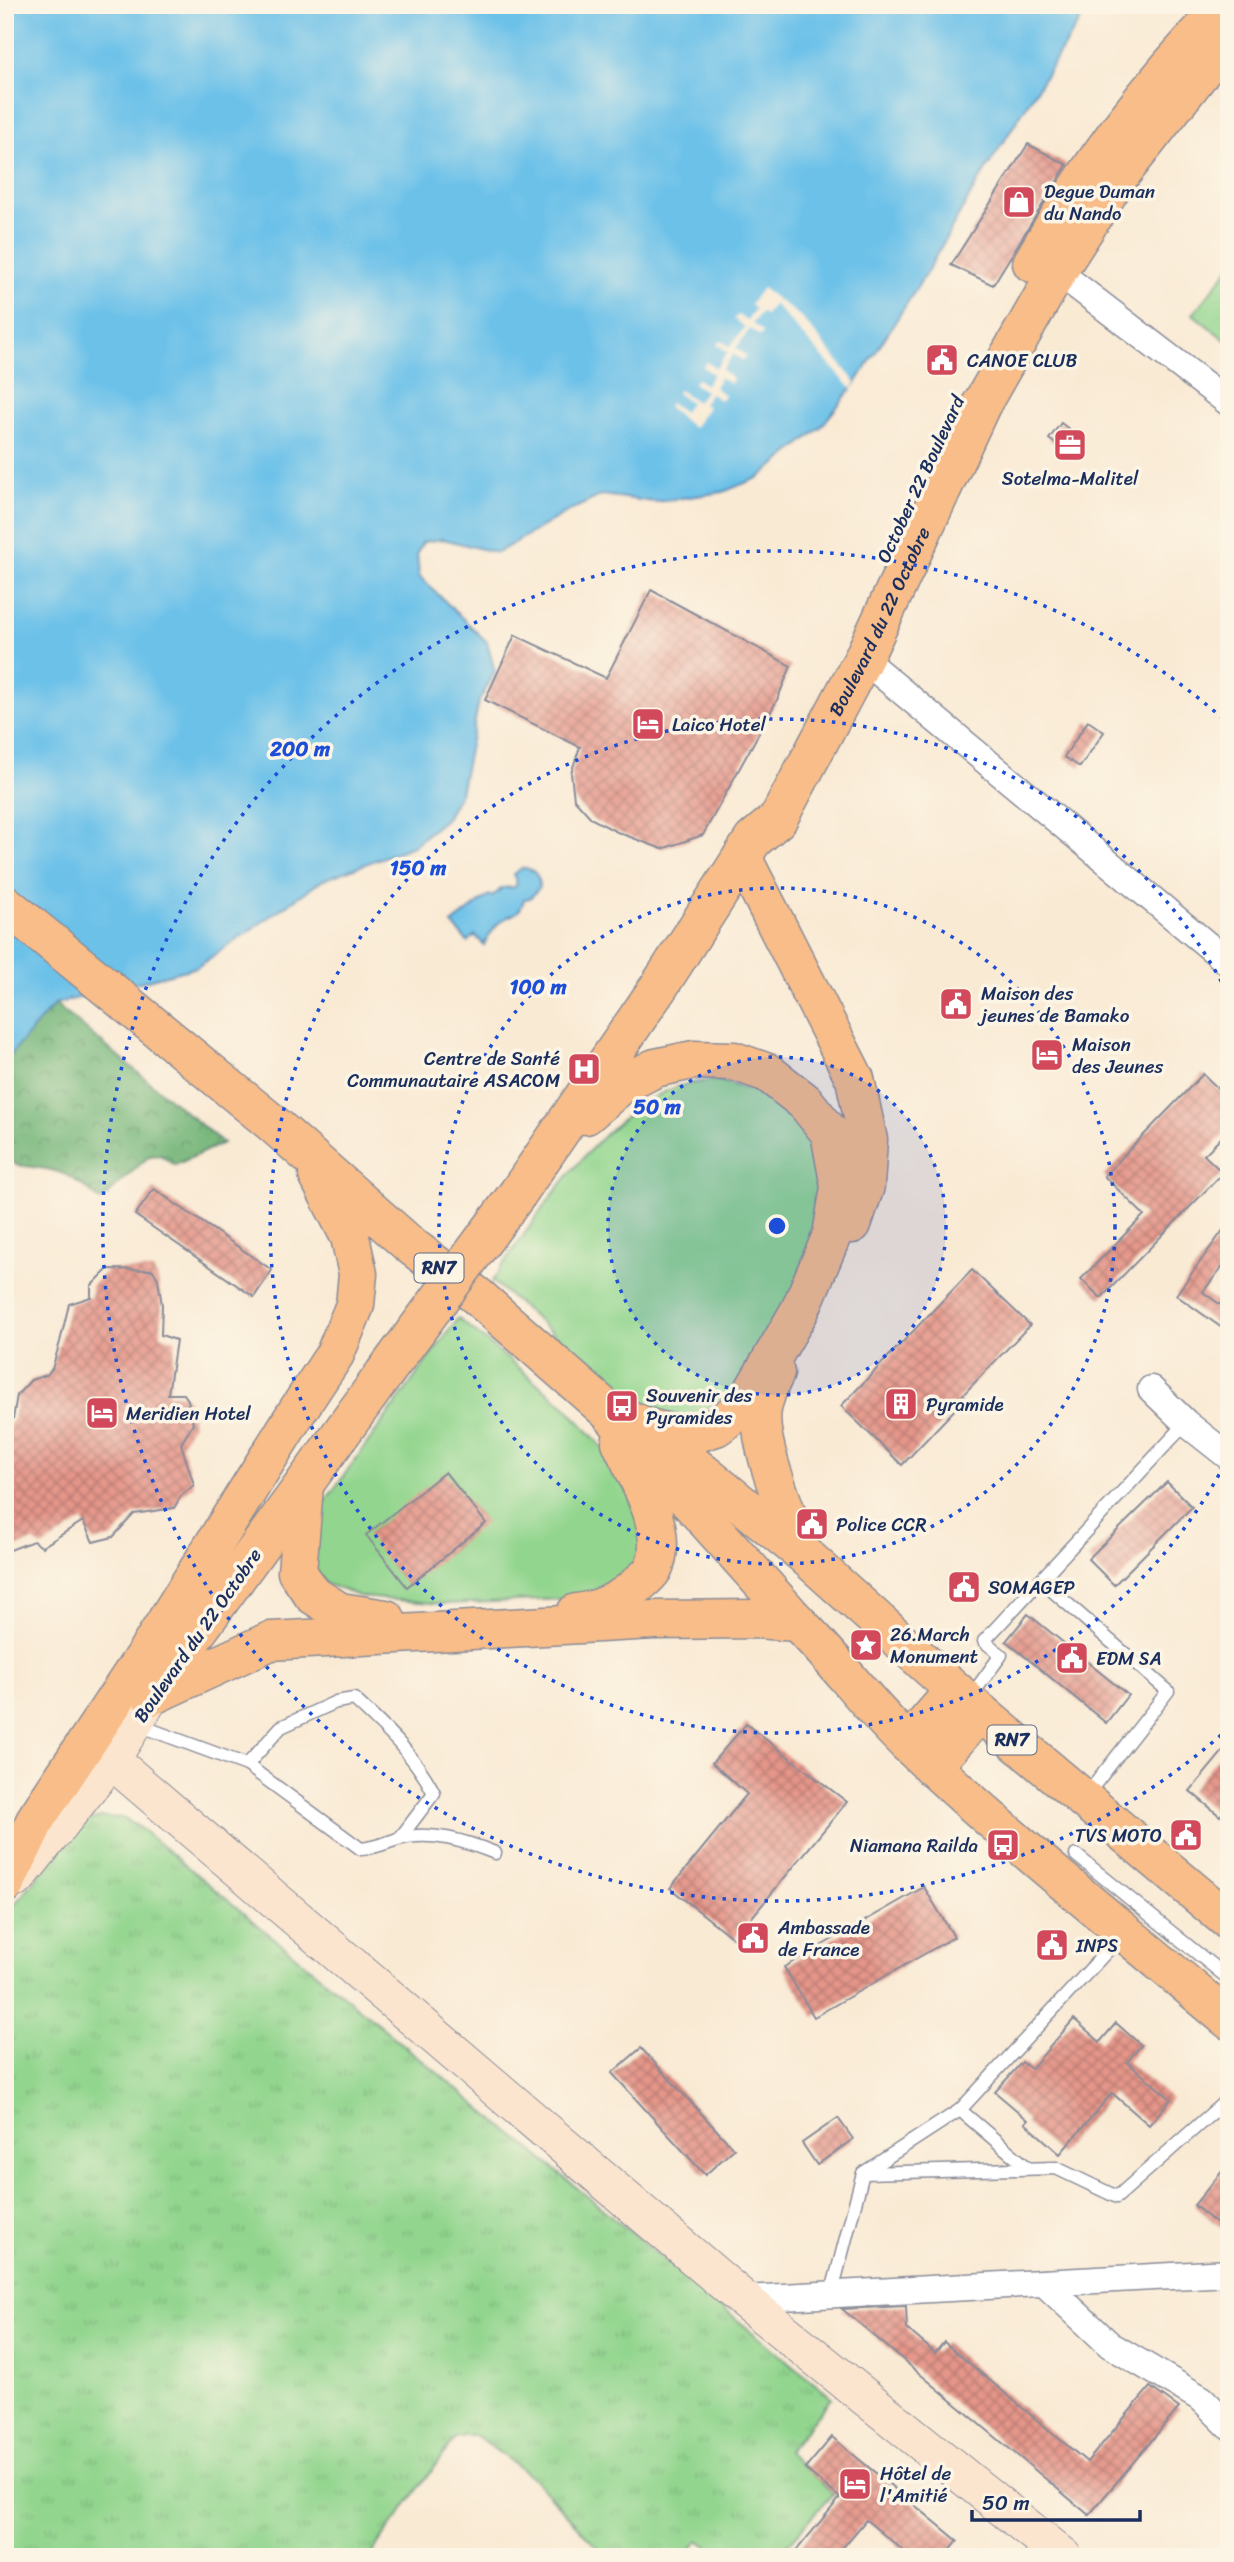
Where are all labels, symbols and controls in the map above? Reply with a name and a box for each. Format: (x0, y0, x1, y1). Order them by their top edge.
place label: Degue Duman du Nando (1044, 175, 1155, 230)
shop icon: Degue Duman du Nando (1000, 183, 1038, 221)
public building icon: CANOE CLUB (923, 341, 961, 379)
place label: CANOE CLUB (967, 344, 1077, 377)
street label: October 22 Boulevard (867, 388, 975, 569)
office icon: Sotelma-Malitel (1051, 426, 1089, 464)
place label: Sotelma-Malitel (1002, 462, 1139, 495)
street label: Boulevard du 22 Octobre (820, 521, 939, 722)
hotel icon: Laico Hotel (629, 705, 667, 743)
place label: Laico Hotel (672, 708, 767, 741)
text: 200 m (269, 730, 331, 768)
text: 150 m (390, 849, 447, 887)
text: 100 m (509, 968, 567, 1006)
place label: Maison des jeunes de Bamako (977, 977, 1130, 1032)
public building icon: Maison des jeunes de Bamako (937, 985, 975, 1023)
place label: Maison des Jeunes (1072, 1028, 1163, 1083)
hotel icon: Maison des Jeunes (1028, 1036, 1066, 1074)
place label: Centre de Santé Communautaire ASACOM (347, 1042, 560, 1097)
hospital icon: Centre de Santé Communautaire ASACOM (565, 1050, 603, 1088)
text: 50 m (633, 1088, 682, 1126)
centre of rings (765, 1214, 789, 1238)
road number: RN7 (414, 1254, 464, 1282)
place label: Souvenir des Pyramides (646, 1379, 753, 1434)
building icon: Pyramide (882, 1385, 920, 1423)
bus stop icon: Souvenir des Pyramides (603, 1387, 641, 1425)
place label: Pyramide (926, 1388, 1004, 1421)
hotel icon: Meridien Hotel (83, 1394, 121, 1432)
place label: Meridien Hotel (126, 1397, 251, 1430)
public building icon: Police CCR (793, 1505, 831, 1543)
place label: Police CCR (836, 1508, 926, 1541)
street label: Boulevard du 22 Octobre (125, 1541, 270, 1730)
public building icon: SOMAGEP (945, 1568, 983, 1606)
place label: SOMAGEP (988, 1571, 1075, 1604)
place label: 26.March Monument (890, 1618, 978, 1673)
place icon: 26.March Monument (847, 1626, 885, 1664)
public building icon: EDM SA (1053, 1639, 1091, 1677)
place label: EDM SA (1096, 1642, 1162, 1675)
road number: RN7 (988, 1726, 1036, 1755)
public building icon: TVS MOTO (1167, 1816, 1205, 1854)
place label: TVS MOTO (1075, 1819, 1162, 1852)
bus stop icon: Niamana Railda (984, 1826, 1022, 1864)
place label: Niamana Railda (850, 1829, 978, 1862)
place label: Ambassade de France (777, 1911, 870, 1966)
public building icon: Ambassade de France (734, 1919, 772, 1957)
public building icon: INPS (1033, 1926, 1071, 1964)
place label: INPS (1075, 1929, 1118, 1962)
place label: Hôtel de l'Amitié (880, 2457, 952, 2512)
hotel icon: Hôtel de l'Amitié (836, 2465, 874, 2503)
scale bar (972, 2478, 1140, 2522)
text: 50 m (982, 2484, 1030, 2522)

